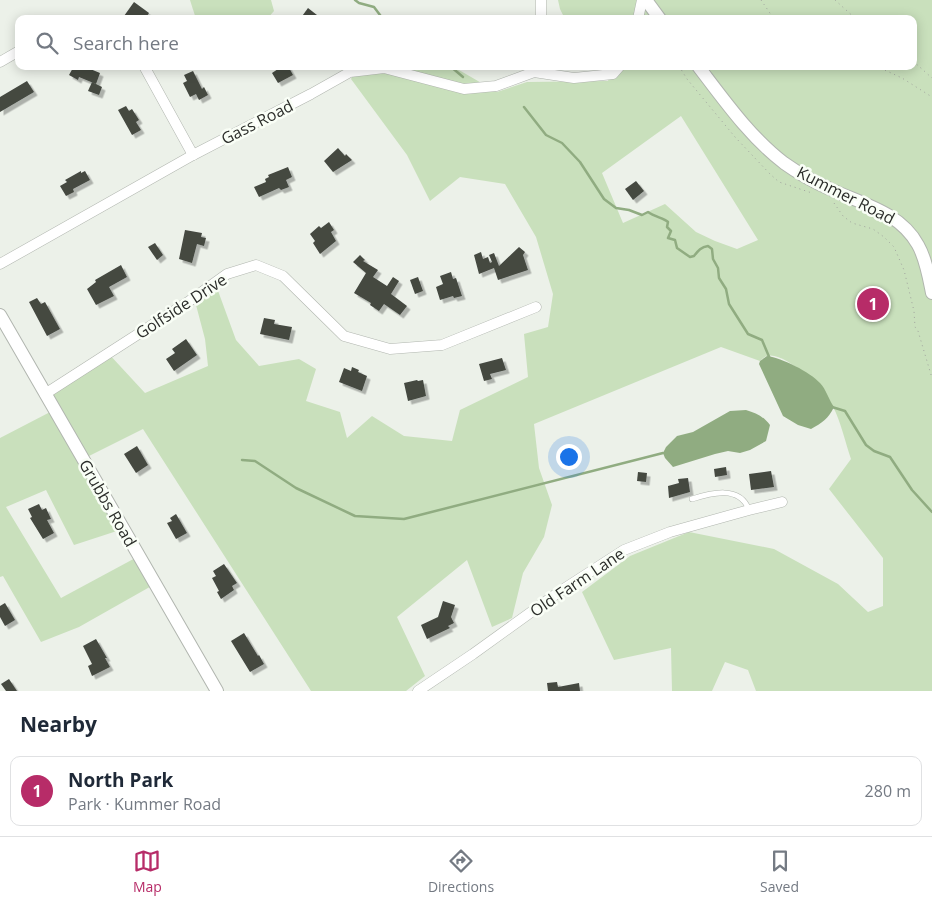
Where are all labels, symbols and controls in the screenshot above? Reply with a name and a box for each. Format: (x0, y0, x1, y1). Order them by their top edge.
search box (15, 15, 917, 70)
icon: search (33, 29, 61, 57)
text: Search here (73, 30, 179, 56)
street label: Gass Road (217, 94, 297, 150)
street label: Kummer Road (793, 161, 899, 229)
street label: Golfside Drive (131, 268, 231, 344)
pin: 1 (857, 285, 889, 323)
your location (556, 444, 582, 470)
street label: Grubbs Road (74, 455, 142, 551)
street label: Old Farm Lane (526, 542, 628, 622)
text: Nearby (20, 710, 97, 738)
text: North Park (68, 767, 173, 793)
text: 1 (32, 780, 42, 802)
text: 280 m (865, 780, 911, 802)
text: Park · Kummer Road (68, 793, 221, 815)
tab: Map (133, 847, 162, 896)
tab: Directions (428, 847, 494, 896)
tab: Saved (760, 847, 799, 896)

